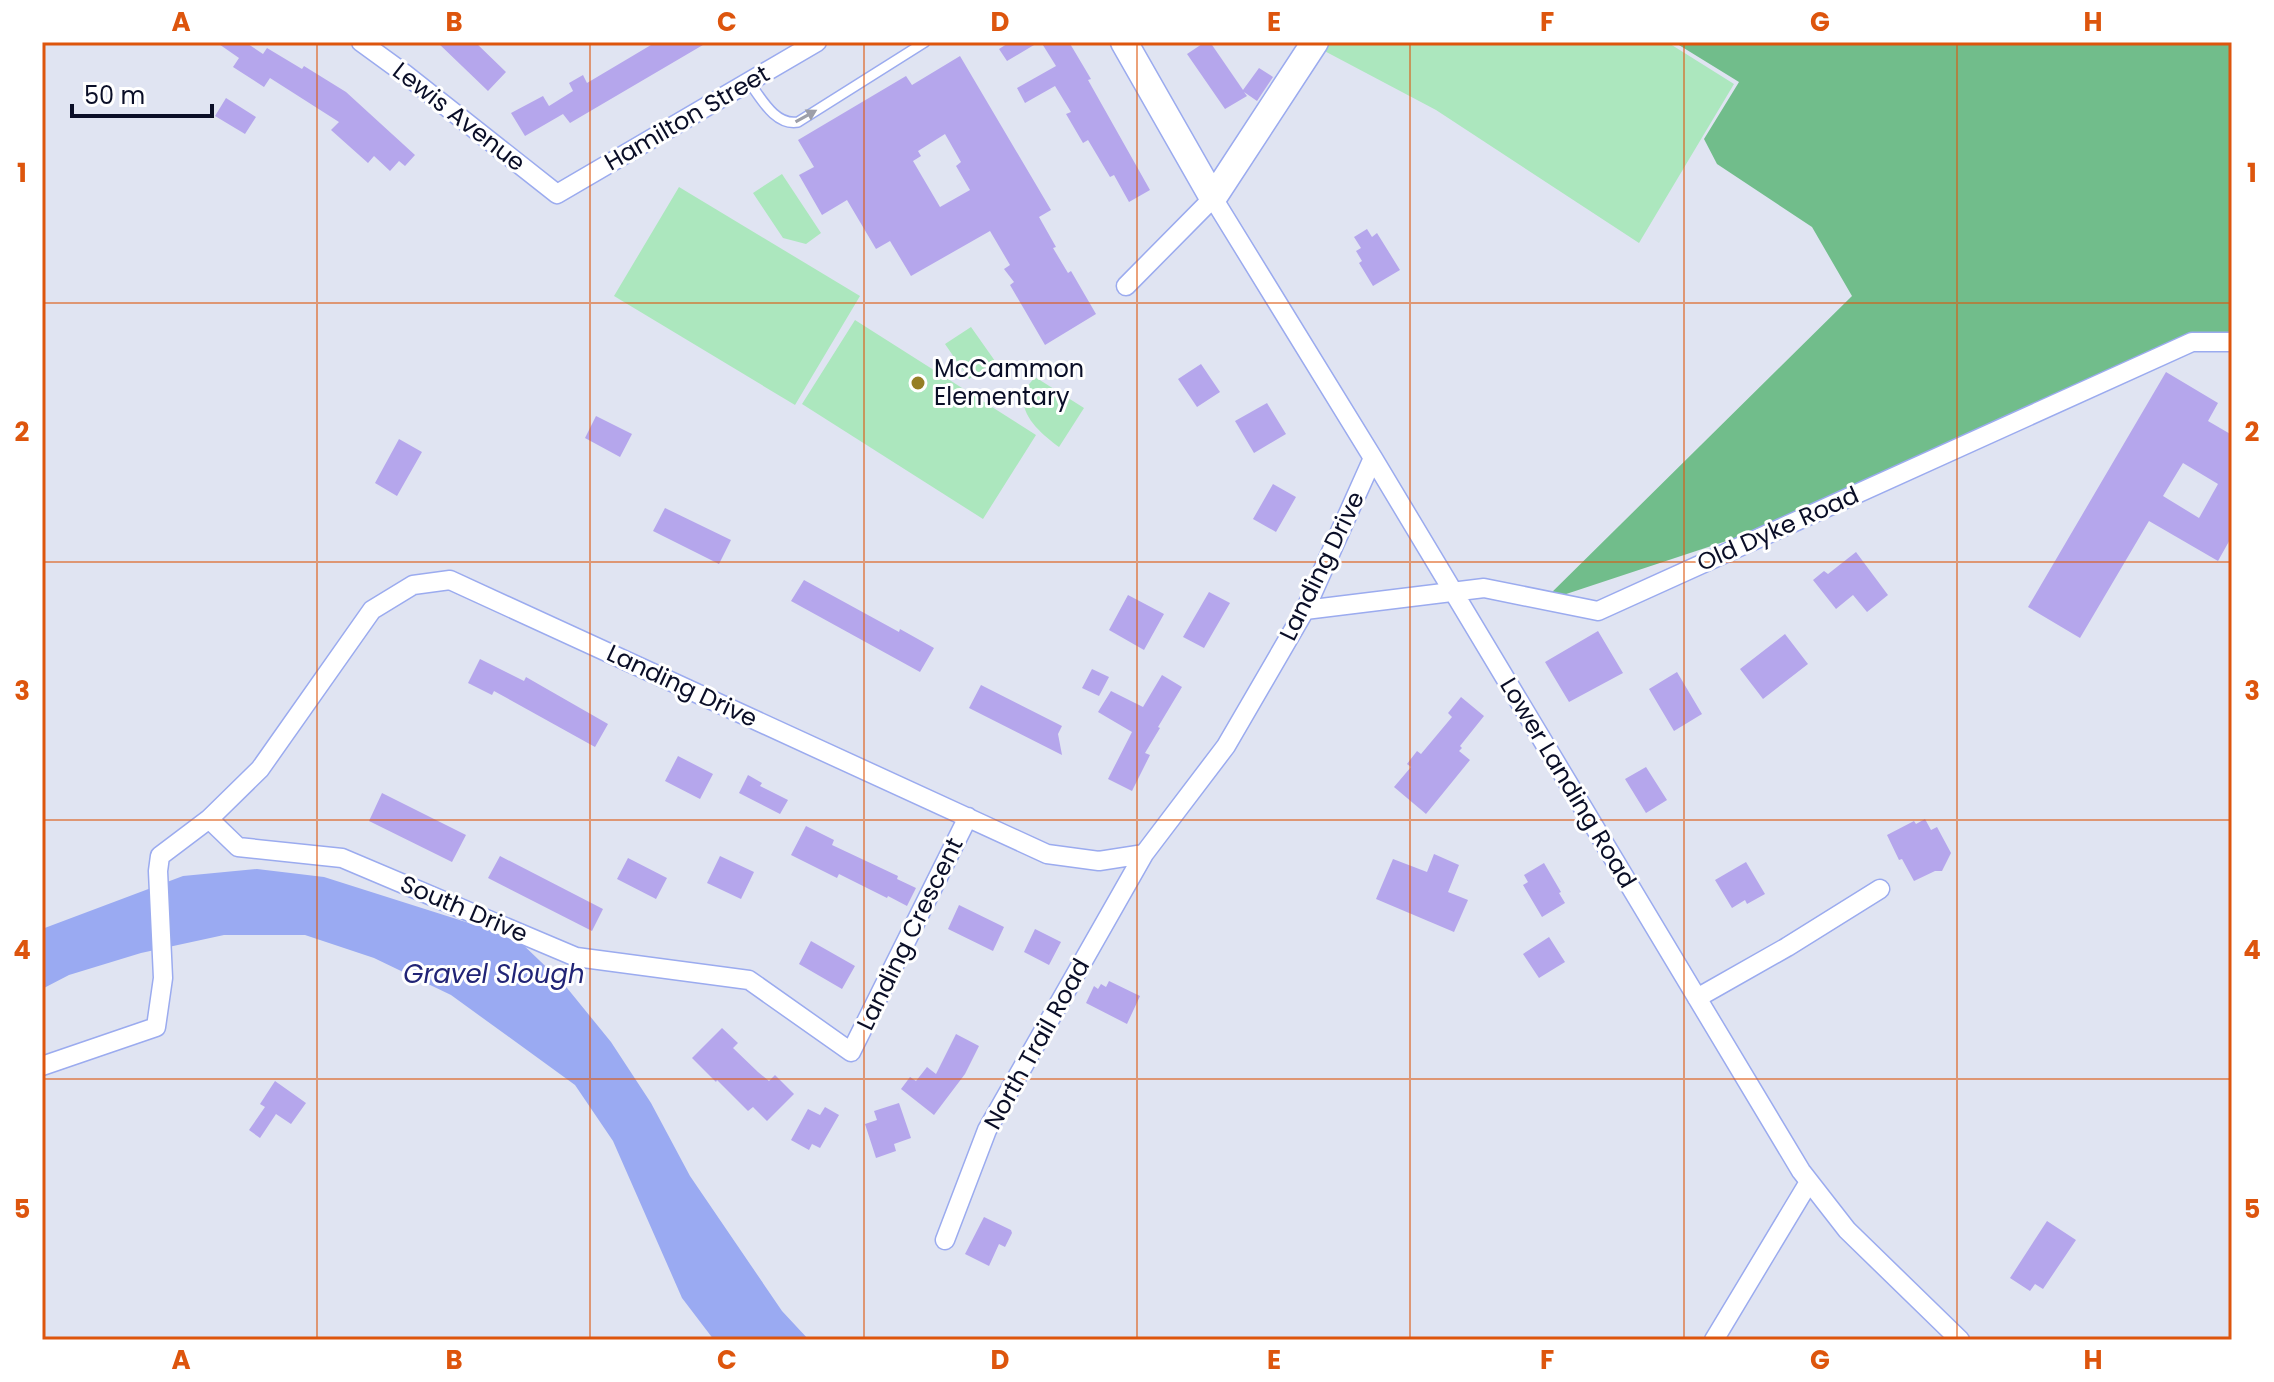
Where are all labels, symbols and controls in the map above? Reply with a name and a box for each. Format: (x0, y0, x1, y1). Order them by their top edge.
text: A (171, 4, 191, 40)
text: B (445, 4, 463, 40)
text: C (717, 4, 737, 40)
text: D (991, 4, 1010, 40)
text: E (1267, 4, 1281, 40)
text: F (1540, 4, 1554, 40)
text: G (1810, 4, 1830, 40)
text: H (2083, 4, 2103, 40)
street label: Lewis Avenue (386, 54, 532, 179)
street label: Hamilton Street (598, 57, 775, 178)
scale bar (72, 68, 212, 118)
text: 50 m (84, 79, 145, 112)
one-way arrow (795, 109, 817, 123)
text: 1 (17, 155, 27, 191)
text: 1 (2247, 155, 2257, 191)
place label: McCammon Elementary (934, 352, 1084, 413)
marker: McCammon Elementary (909, 374, 927, 392)
text: 2 (15, 414, 30, 450)
text: 2 (2245, 414, 2260, 450)
street label: Old Dyke Road (1692, 478, 1864, 579)
street label: Landing Drive (1271, 486, 1372, 646)
street label: Landing Drive (602, 636, 763, 735)
street label: Lower Landing Road (1492, 671, 1644, 894)
text: 3 (14, 673, 30, 709)
text: 3 (2244, 673, 2260, 709)
street label: Landing Crescent (849, 832, 971, 1036)
street label: South Drive (395, 867, 533, 950)
text: 4 (13, 932, 31, 968)
text: 4 (2243, 932, 2261, 968)
street label: North Trail Road (976, 952, 1097, 1135)
water label: Gravel Slough (403, 956, 585, 992)
text: 5 (14, 1191, 30, 1227)
text: 5 (2244, 1191, 2260, 1227)
text: A (171, 1342, 191, 1378)
text: B (445, 1342, 463, 1378)
text: C (717, 1342, 737, 1378)
text: D (991, 1342, 1010, 1378)
text: E (1267, 1342, 1281, 1378)
text: F (1540, 1342, 1554, 1378)
text: G (1810, 1342, 1830, 1378)
text: H (2083, 1342, 2103, 1378)

